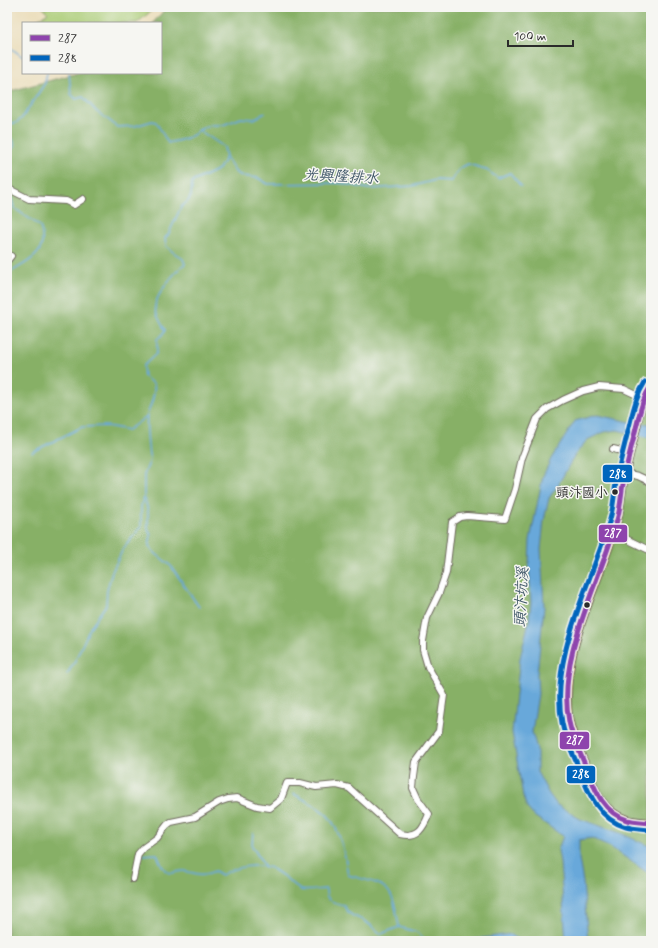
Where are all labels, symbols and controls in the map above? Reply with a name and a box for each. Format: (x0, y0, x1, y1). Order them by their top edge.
legend (22, 22, 162, 74)
scale bar (508, 22, 573, 48)
text: 100 m (514, 29, 546, 45)
text: 287 (58, 31, 77, 47)
text: 288 (58, 51, 77, 67)
water label: 光興隆排水 (303, 165, 380, 189)
line badge: 288 (602, 464, 633, 483)
text: 288 (609, 468, 627, 482)
place label: 頭汴國小 (556, 485, 608, 502)
marker: 頭汴國小 (610, 487, 620, 497)
line badge: 287 (598, 524, 628, 543)
text: 287 (604, 527, 623, 541)
water label: 頭汴坑溪 (510, 566, 534, 628)
unlabelled marker (582, 600, 592, 610)
line badge: 287 (559, 731, 590, 750)
text: 287 (566, 734, 585, 748)
line badge: 288 (566, 765, 596, 784)
text: 288 (572, 768, 590, 782)

